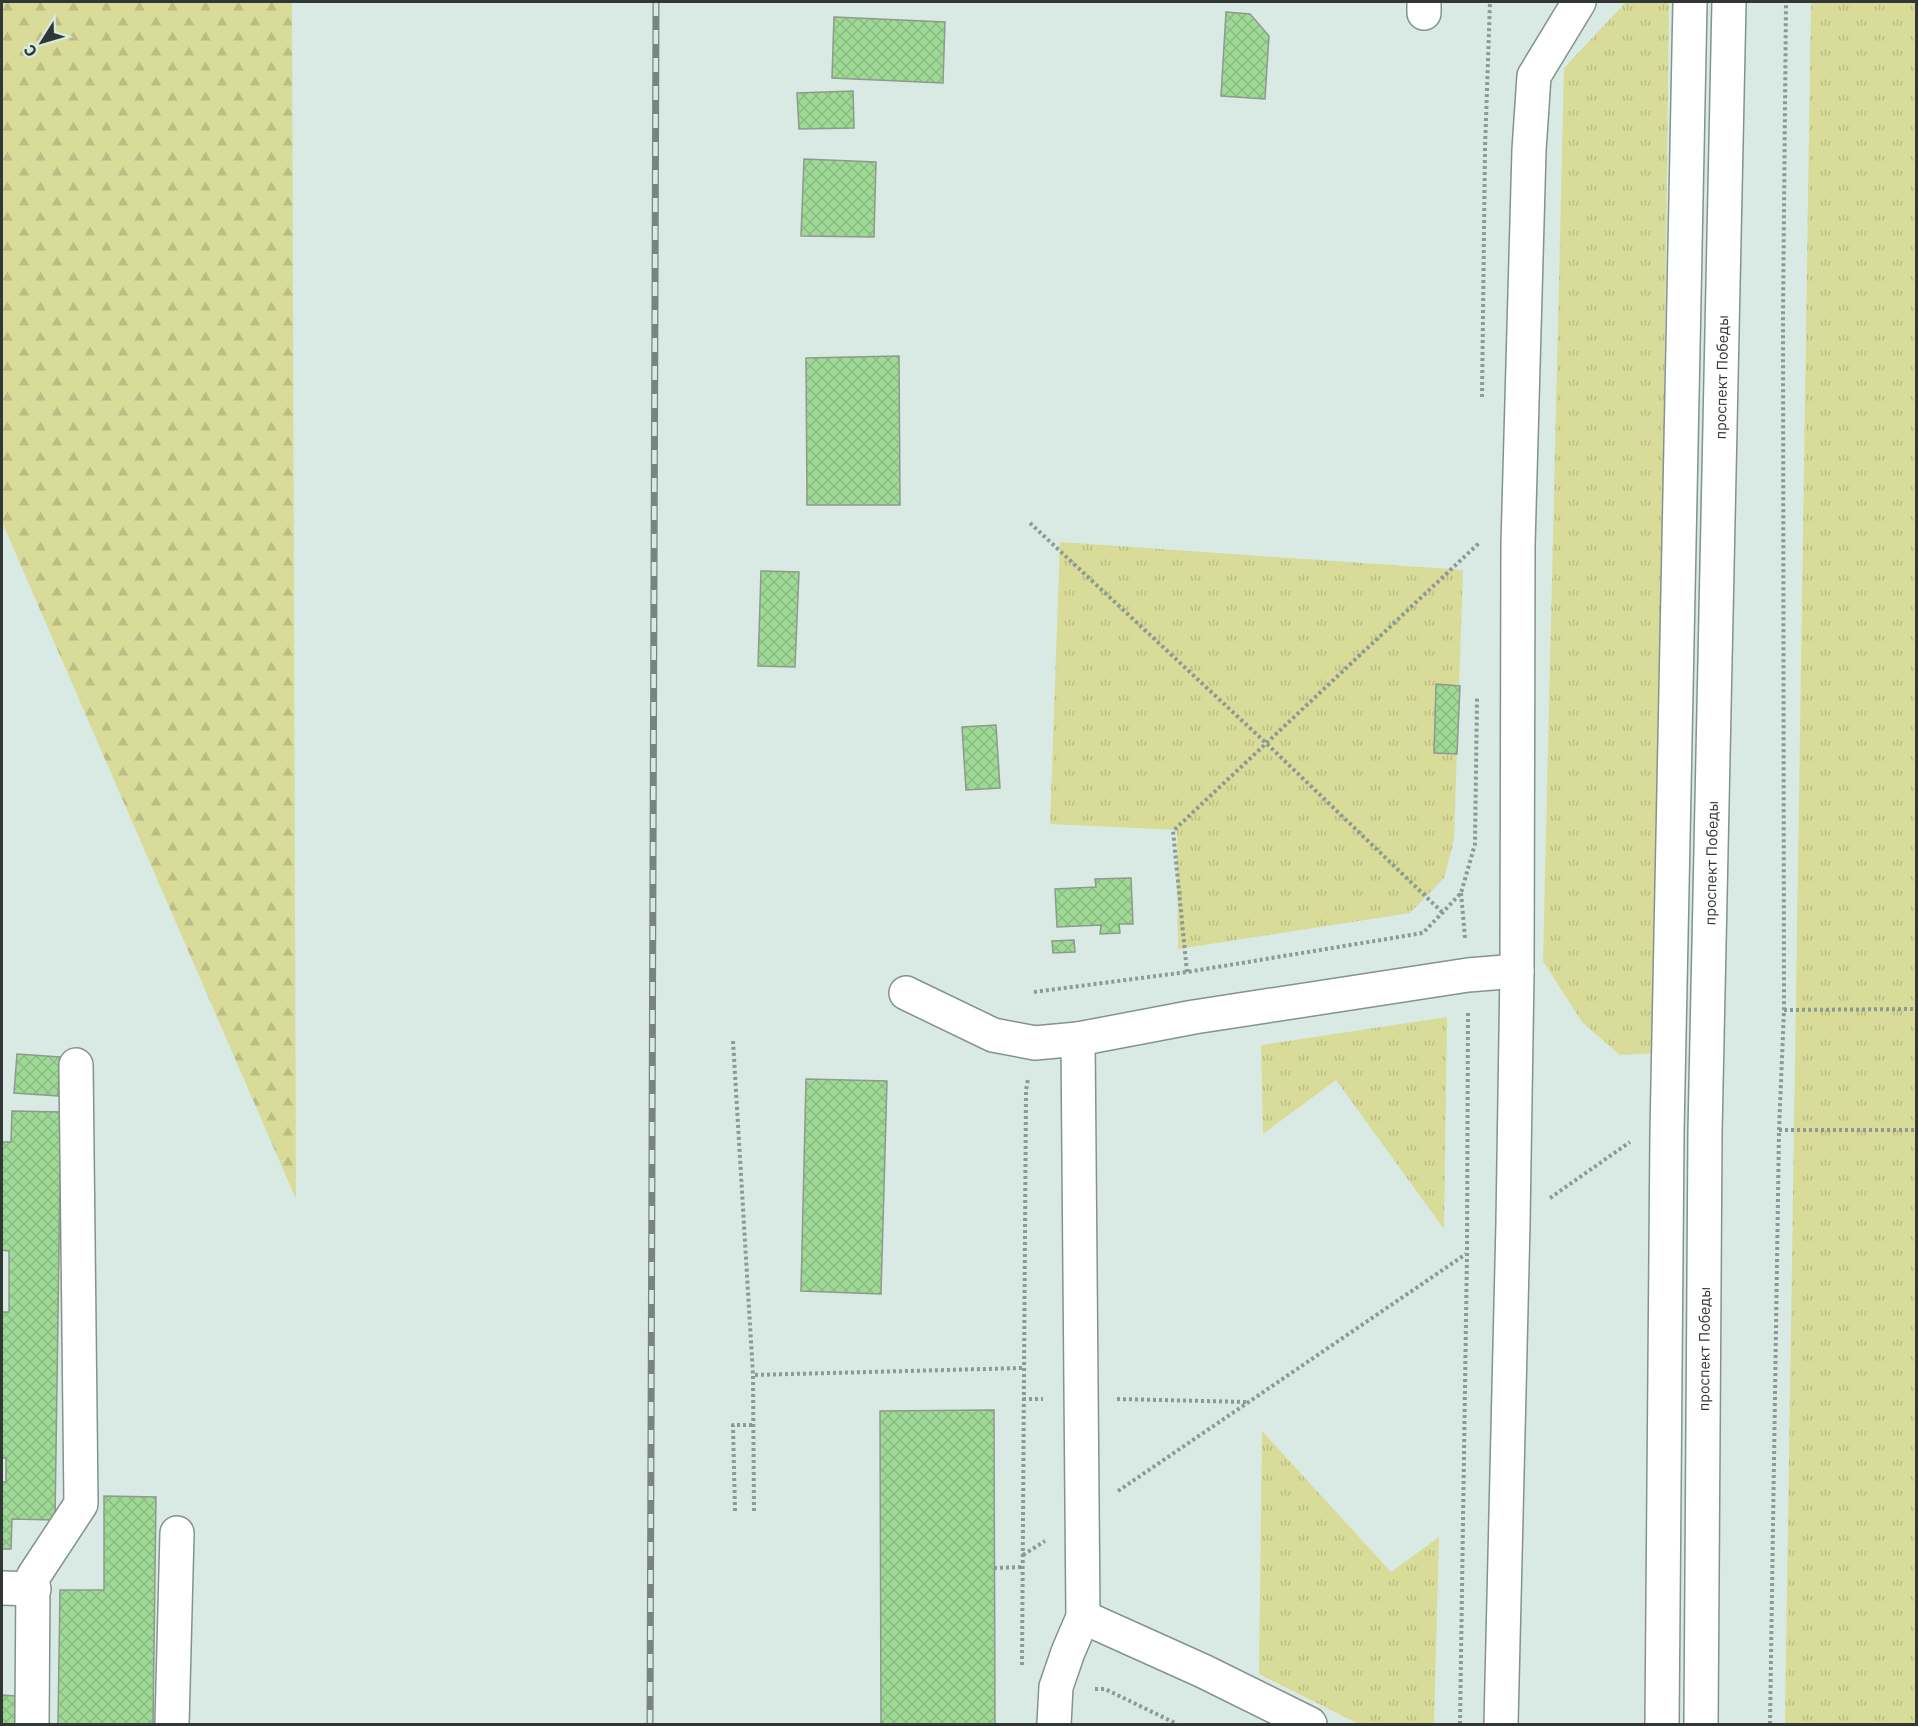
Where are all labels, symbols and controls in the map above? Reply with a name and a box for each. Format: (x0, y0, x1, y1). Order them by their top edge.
north arrow (12, 12, 72, 72)
text: С (19, 41, 41, 61)
street label: проспект Победы (1710, 315, 1732, 440)
street label: проспект Победы (1700, 801, 1722, 926)
street label: проспект Победы (1694, 1287, 1713, 1411)

